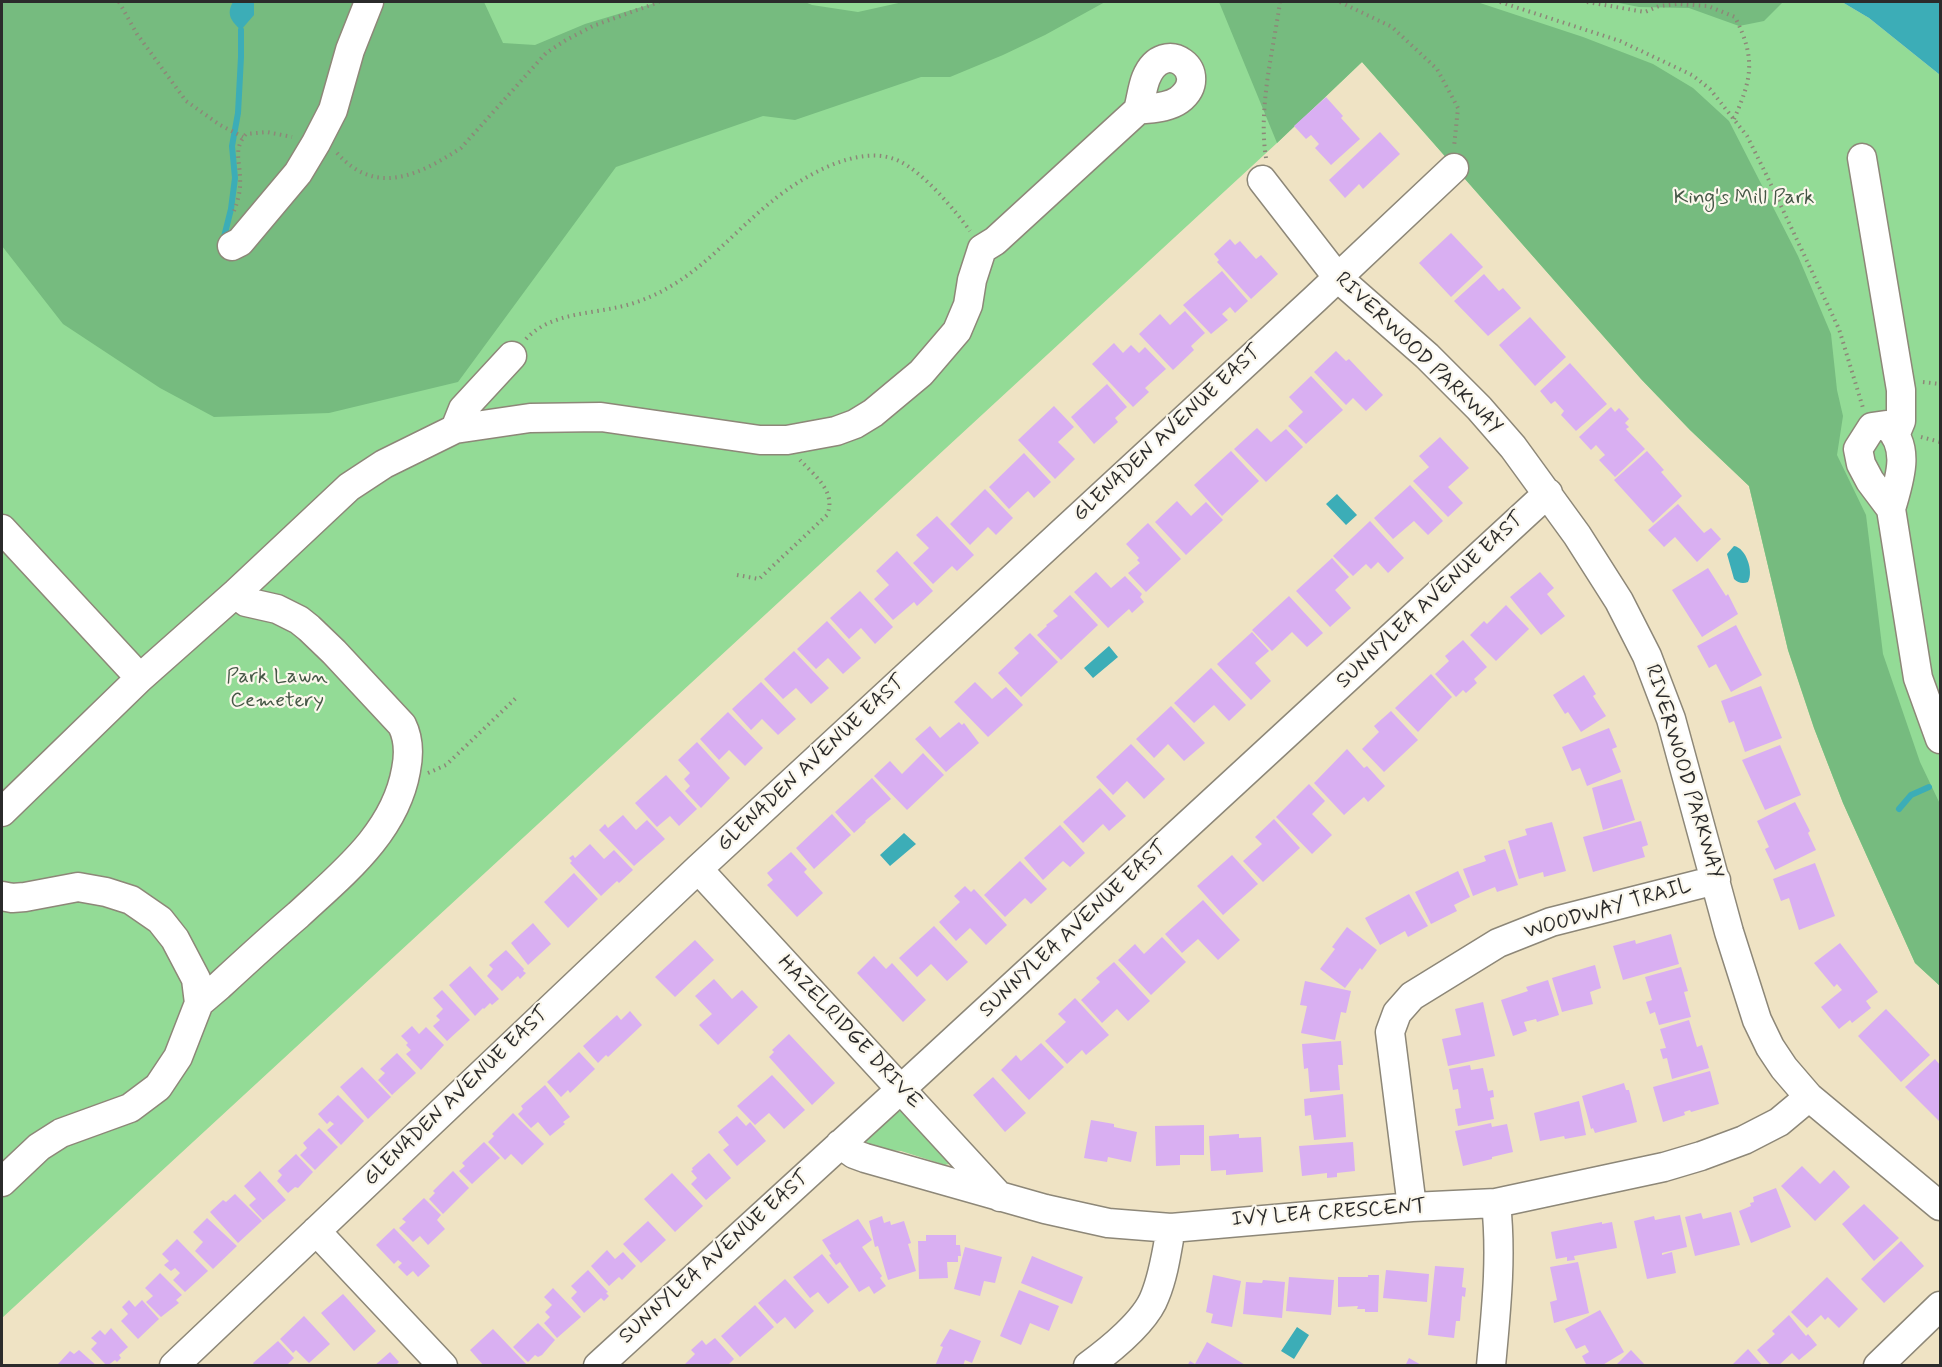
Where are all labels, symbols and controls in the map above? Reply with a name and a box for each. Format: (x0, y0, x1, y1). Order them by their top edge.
park label: King's Mill Park (1674, 186, 1814, 212)
street label: RIVERWOOD PARKWAY (1329, 268, 1507, 440)
street label: GLENADEN AVENUE EAST (1069, 340, 1267, 528)
street label: SUNNYLEA AVENUE EAST (1332, 507, 1530, 695)
street label: RIVERWOOD PARKWAY (1638, 662, 1728, 882)
park label: Park Lawn Cemetery (226, 665, 328, 715)
street label: GLENADEN AVENUE EAST (713, 670, 911, 858)
street label: SUNNYLEA AVENUE EAST (975, 836, 1173, 1024)
street label: WOODWAY TRAIL (1521, 874, 1695, 946)
street label: HAZELRIDGE DRIVE (771, 951, 927, 1115)
street label: GLENADEN AVENUE EAST (359, 1002, 555, 1192)
street label: SUNNYLEA AVENUE EAST (615, 1166, 815, 1350)
street label: IVY LEA CRESCENT (1231, 1195, 1427, 1233)

